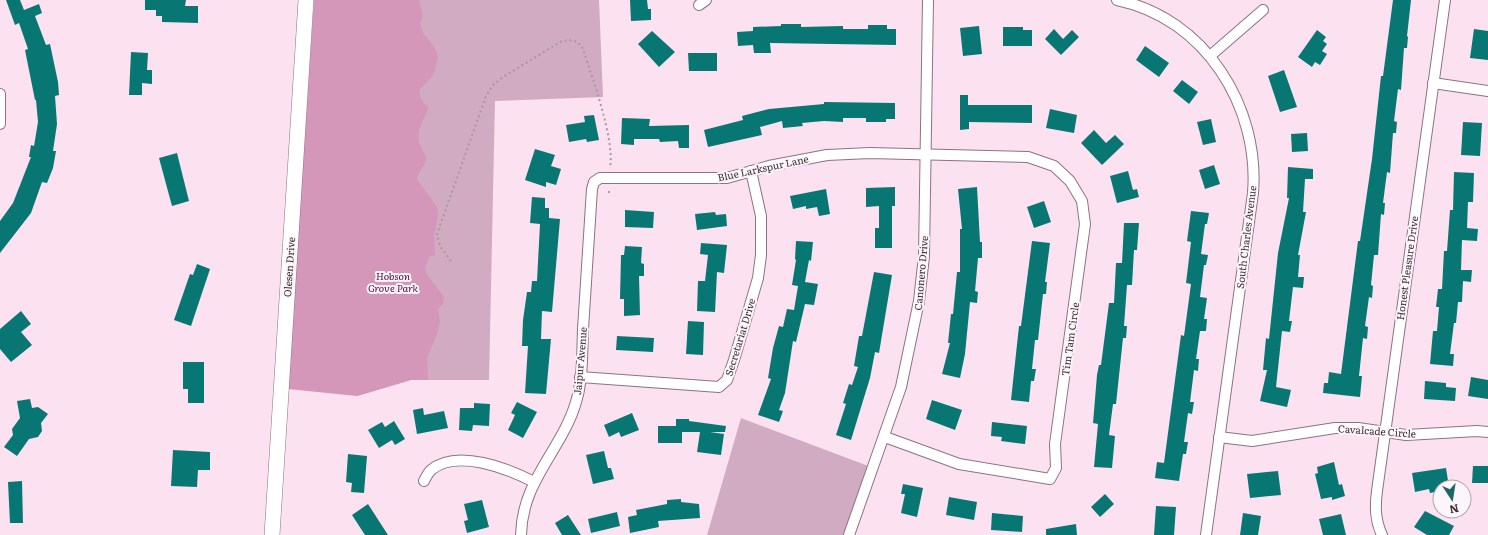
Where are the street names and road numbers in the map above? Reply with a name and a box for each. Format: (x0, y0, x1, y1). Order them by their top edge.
street label: Blue Larkspur Lane (716, 151, 810, 184)
street label: South Charles Avenue (1232, 185, 1259, 289)
street label: Honest Pleasure Drive (1392, 215, 1421, 321)
street label: Canonero Drive (910, 235, 931, 311)
street label: Olesen Drive (279, 236, 298, 298)
street label: Secretariat Drive (721, 296, 758, 378)
street label: Tim Tam Circle (1057, 301, 1082, 377)
street label: Jaipur Avenue (569, 326, 590, 396)
street label: Cavalcade Circle (1338, 420, 1417, 441)

